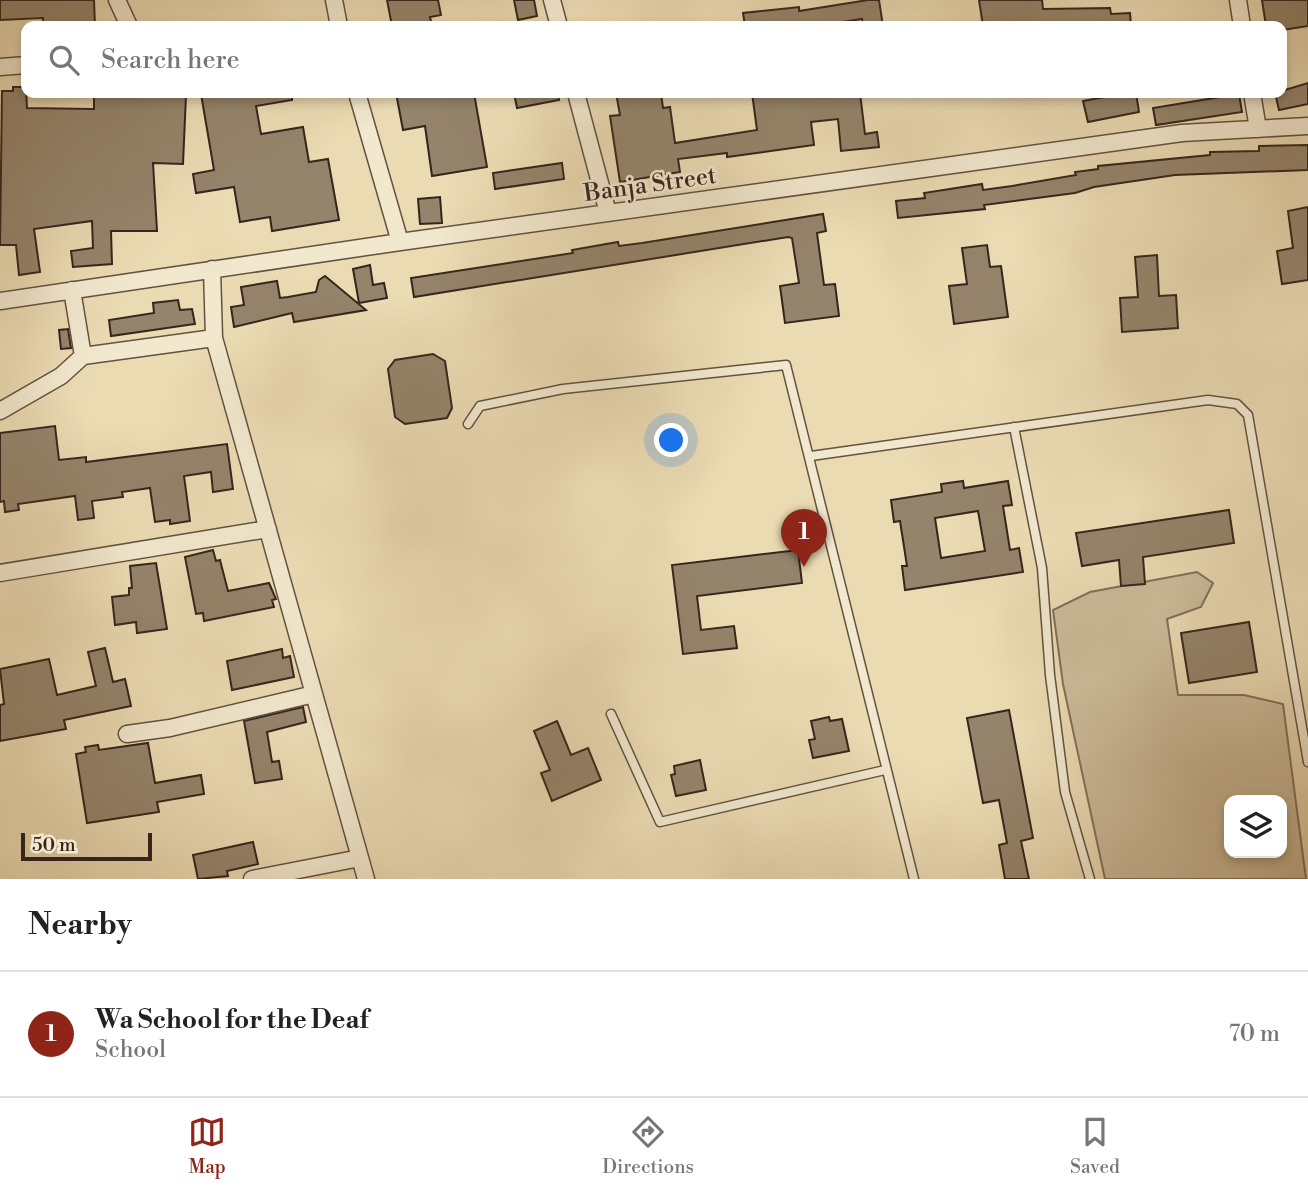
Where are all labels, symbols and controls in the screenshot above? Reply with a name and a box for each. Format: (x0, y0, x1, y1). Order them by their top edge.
search box (21, 21, 1287, 98)
icon: search (45, 41, 83, 79)
text: Search here (101, 44, 240, 76)
street label: Banja Street (581, 161, 719, 209)
your location (654, 423, 688, 457)
pin: 1 (781, 509, 827, 567)
map controls (1224, 795, 1287, 858)
button: layers (1224, 795, 1287, 858)
scale bar (21, 830, 152, 862)
text: 50 m (32, 833, 76, 857)
text: Nearby (28, 906, 132, 944)
text: Wa School for the Deaf (95, 1004, 369, 1036)
text: 1 (45, 1020, 57, 1048)
text: 70 m (1229, 1020, 1280, 1048)
text: School (95, 1036, 166, 1064)
tab: Map (188, 1113, 226, 1179)
tab: Directions (602, 1113, 694, 1179)
tab: Saved (1070, 1113, 1120, 1179)

